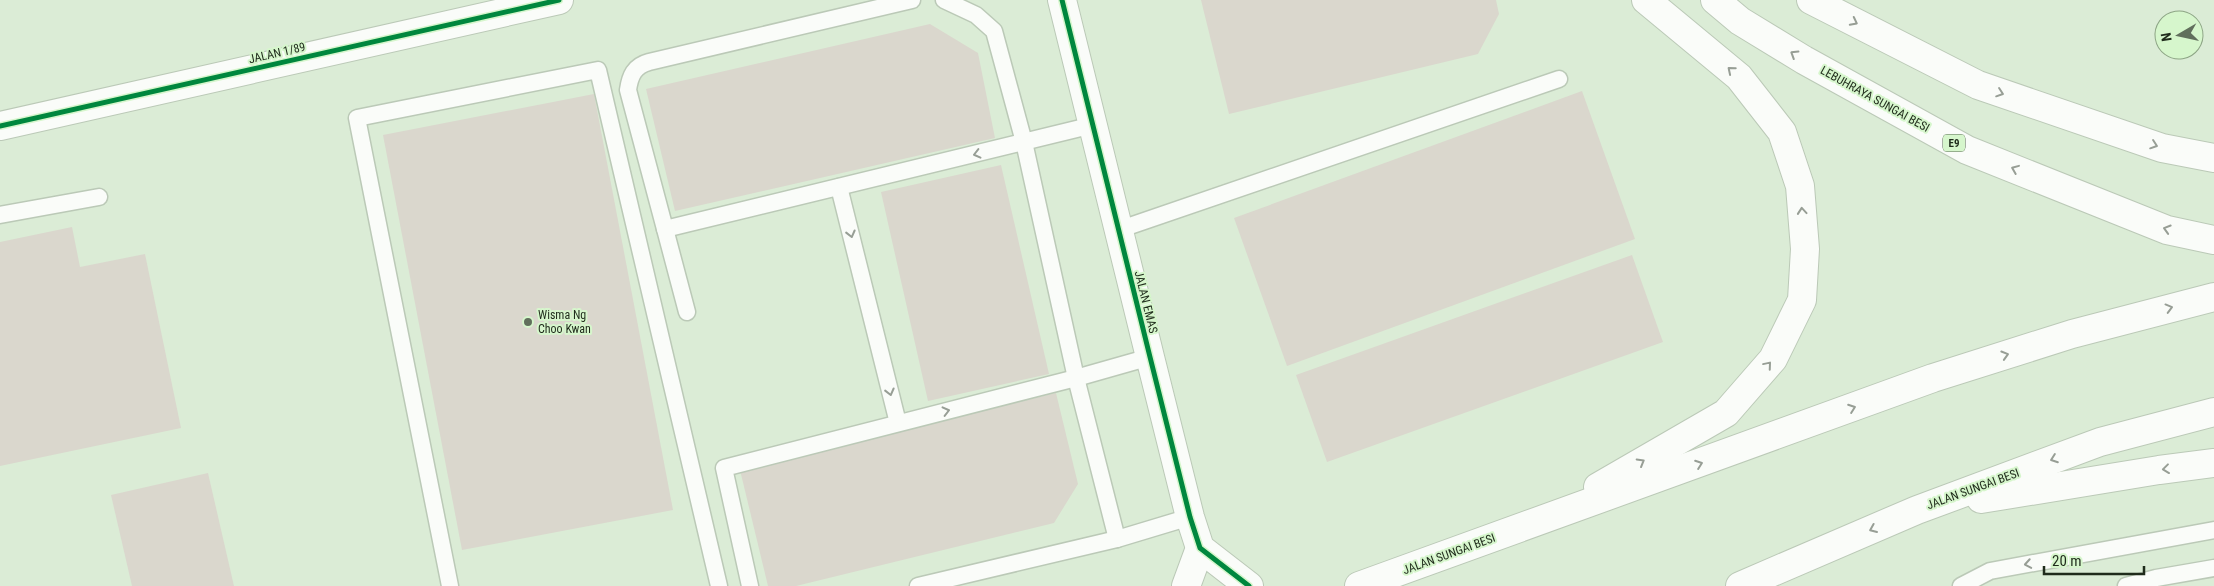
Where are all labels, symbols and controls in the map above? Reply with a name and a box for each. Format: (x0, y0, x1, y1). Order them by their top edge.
north arrow (2154, 10, 2204, 60)
one-way arrow (1849, 16, 1858, 26)
text: N (2158, 32, 2175, 43)
street label: JALAN 1/89 (247, 40, 307, 66)
one-way arrow (1790, 50, 1799, 60)
street label: LEBUHRAYA SUNGAI BESI (1818, 63, 1932, 135)
one-way arrow (1728, 67, 1737, 76)
one-way arrow (1995, 87, 2004, 97)
road number: E9 (1943, 134, 1965, 152)
one-way arrow (2149, 140, 2158, 150)
one-way arrow (972, 148, 981, 159)
one-way arrow (2011, 165, 2020, 176)
one-way arrow (1797, 207, 1808, 215)
one-way arrow (2163, 224, 2171, 234)
one-way arrow (845, 230, 855, 238)
street label: JALAN EMAS (1131, 269, 1161, 335)
one-way arrow (2164, 304, 2173, 314)
place label: Wisma Ng Choo Kwan (538, 308, 591, 336)
marker: Wisma Ng Choo Kwan (522, 316, 534, 328)
one-way arrow (2001, 351, 2009, 361)
one-way arrow (1762, 361, 1771, 370)
one-way arrow (885, 387, 895, 396)
one-way arrow (1847, 404, 1855, 414)
one-way arrow (941, 407, 949, 417)
one-way arrow (2051, 453, 2059, 463)
one-way arrow (1635, 459, 1644, 469)
one-way arrow (1694, 460, 1703, 470)
one-way arrow (2161, 463, 2169, 474)
street label: JALAN SUNGAI BESI (1925, 466, 2021, 512)
one-way arrow (1869, 523, 1878, 534)
street label: JALAN SUNGAI BESI (1401, 531, 1497, 577)
scale bar (2044, 544, 2144, 576)
text: 20 m (2052, 552, 2082, 570)
one-way arrow (2024, 559, 2033, 569)

